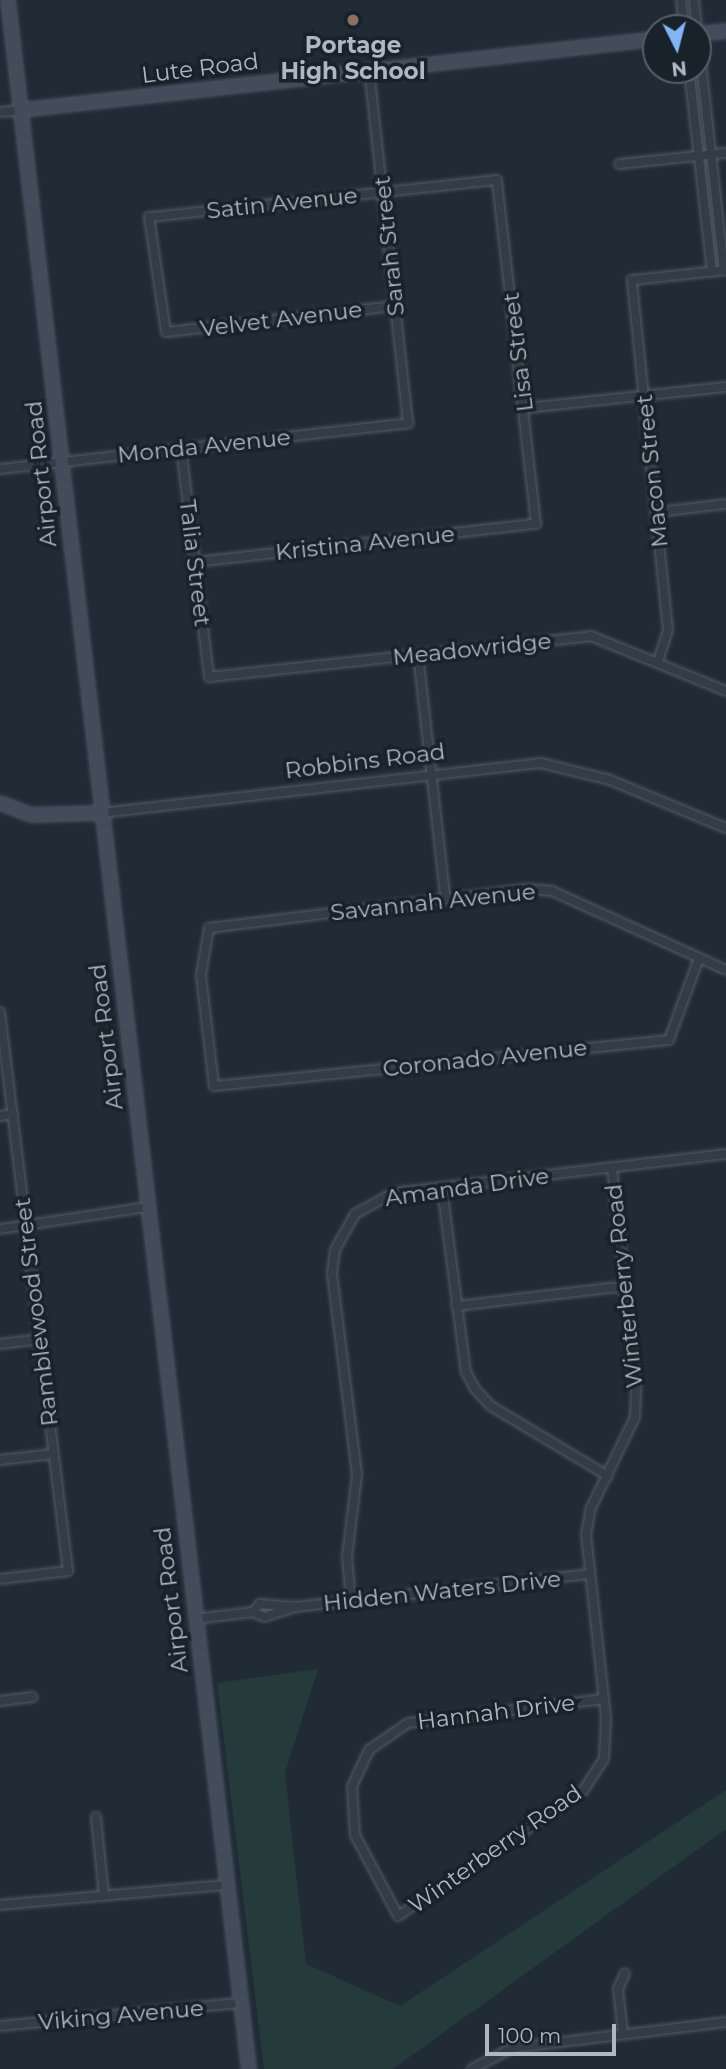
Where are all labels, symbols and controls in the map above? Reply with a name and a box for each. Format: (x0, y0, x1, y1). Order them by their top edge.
marker: Portage High School (345, 12, 361, 28)
north arrow (642, 14, 712, 84)
place label: Portage High School (280, 31, 426, 85)
street label: Lute Road (140, 47, 260, 89)
text: N (670, 56, 688, 81)
street label: Sarah Street (368, 175, 410, 317)
street label: Satin Avenue (205, 181, 359, 225)
street label: Lisa Street (497, 291, 539, 413)
street label: Velvet Avenue (198, 295, 364, 343)
street label: Macon Street (630, 393, 674, 549)
street label: Airport Road (20, 400, 62, 548)
street label: Monda Avenue (116, 423, 292, 469)
street label: Talia Street (174, 498, 216, 628)
street label: Kristina Avenue (274, 520, 456, 566)
street label: Meadowridge (391, 627, 553, 671)
street label: Robbins Road (283, 737, 447, 785)
street label: Savannah Avenue (329, 878, 537, 926)
street label: Airport Road (83, 962, 129, 1112)
street label: Coronado Avenue (381, 1034, 589, 1082)
street label: Amanda Drive (383, 1162, 551, 1212)
street label: Winterberry Road (600, 1183, 648, 1389)
street label: Ramblewood Street (8, 1196, 64, 1428)
street label: Airport Road (148, 1525, 194, 1675)
street label: Hidden Waters Drive (322, 1565, 562, 1617)
street label: Hannah Drive (416, 1689, 576, 1735)
street label: Winterberry Road (403, 1779, 587, 1919)
street label: Viking Avenue (37, 1994, 205, 2036)
scale bar (488, 2010, 619, 2054)
text: 100 m (498, 2023, 561, 2048)

